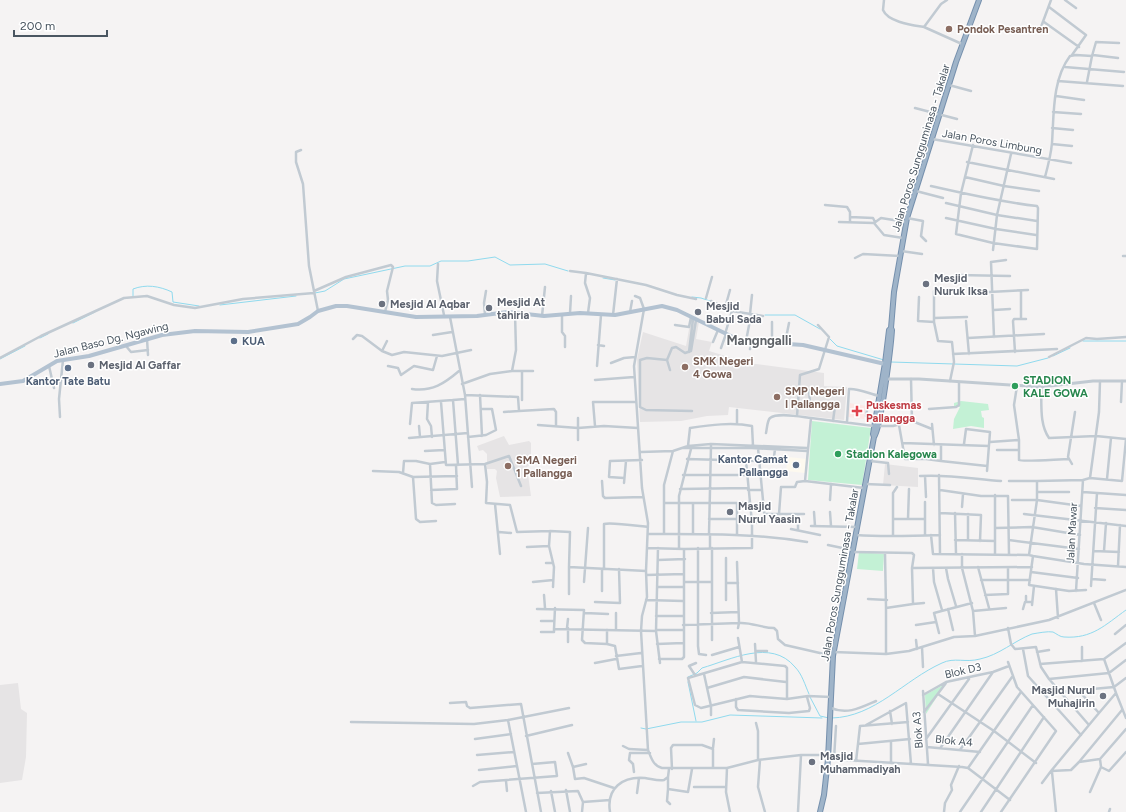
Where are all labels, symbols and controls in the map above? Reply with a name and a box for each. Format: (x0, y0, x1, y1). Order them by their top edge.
scale bar (14, 12, 107, 38)
text: 200 m (20, 19, 55, 33)
place label: Pondok Pesantren (957, 23, 1048, 36)
marker: Pondok Pesantren (944, 24, 954, 34)
street label: Jalan Poros Sungguminasa - Takalar (889, 62, 953, 233)
street label: Jalan Poros Limbung (941, 127, 1043, 157)
place label: Mesjid Nuruk Iksa (934, 272, 988, 298)
marker: Mesjid Nuruk Iksa (921, 279, 931, 289)
place label: Mesjid At tahiria (497, 296, 546, 322)
place label: Mesjid Al Aqbar (390, 298, 471, 311)
marker: Mesjid Al Aqbar (377, 299, 387, 309)
place label: Mesjid Babul Sada (706, 300, 762, 326)
marker: Mesjid At tahiria (484, 303, 494, 313)
marker: Mesjid Babul Sada (693, 307, 703, 317)
street label: Jalan Baso Dg. Ngawing (52, 319, 170, 361)
district label: Mangngalli (726, 333, 792, 348)
place label: KUA (242, 335, 265, 348)
marker: KUA (229, 336, 239, 346)
place label: SMK Negeri 4 Gowa (693, 355, 754, 381)
place label: Mesjid Al Gaffar (99, 359, 181, 372)
marker: Mesjid Al Gaffar (86, 360, 96, 370)
marker: SMK Negeri 4 Gowa (680, 362, 690, 372)
marker: Kantor Tate Batu (63, 363, 73, 373)
place label: STADION KALE GOWA (1023, 374, 1088, 400)
place label: Kantor Tate Batu (26, 375, 110, 388)
marker: STADION KALE GOWA (1010, 381, 1020, 391)
place label: SMP Negeri I Pallangga (785, 385, 845, 411)
marker: SMP Negeri I Pallangga (772, 392, 782, 402)
place label: Puskesmas Pallangga (866, 399, 921, 425)
marker: Puskesmas Pallangga (851, 405, 863, 417)
place label: Stadion Kalegowa (846, 448, 937, 461)
marker: Stadion Kalegowa (833, 449, 843, 459)
place label: Kantor Camat Pallangga (718, 453, 789, 479)
place label: SMA Negeri 1 Pallangga (516, 454, 577, 480)
marker: Kantor Camat Pallangga (791, 460, 801, 470)
marker: SMA Negeri 1 Pallangga (503, 461, 513, 471)
street label: Jalan Poros Sungguminasa - Takalar (818, 488, 862, 662)
place label: Masjid Nurul Yaasin (738, 500, 801, 526)
street label: Jalan Mawar (1064, 502, 1080, 564)
marker: Masjid Nurul Yaasin (725, 507, 735, 517)
street label: Blok D3 (943, 660, 983, 682)
place label: Masjid Nurul Muhajirin (1031, 684, 1095, 710)
marker: Masjid Nurul Muhajirin (1098, 691, 1108, 701)
street label: Blok A3 (910, 711, 926, 749)
street label: Blok A4 (934, 733, 974, 749)
place label: Masjid Muhammadiyah (820, 750, 901, 776)
marker: Masjid Muhammadiyah (807, 757, 817, 767)

